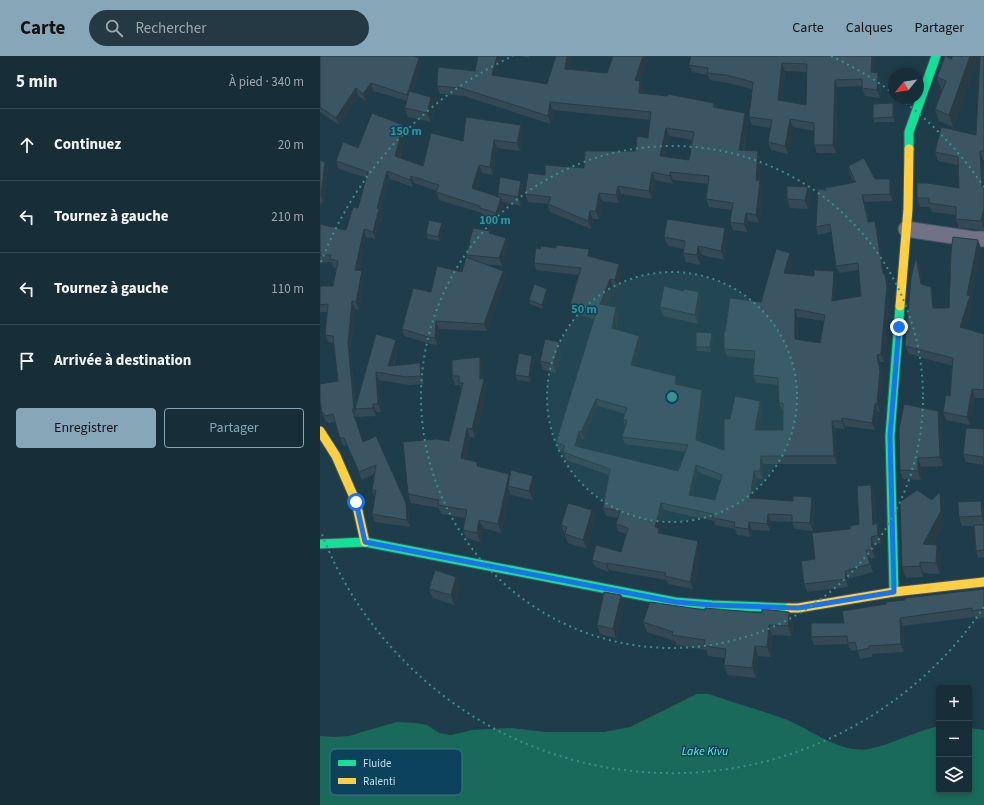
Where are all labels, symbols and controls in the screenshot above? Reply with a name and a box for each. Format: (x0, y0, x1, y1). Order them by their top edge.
search box (89, 10, 369, 46)
text: Carte (20, 15, 65, 42)
icon: search (103, 17, 125, 39)
text: Rechercher (135, 18, 206, 39)
text: Carte (792, 18, 824, 38)
text: Calques (846, 18, 893, 38)
text: Partager (915, 18, 964, 38)
north arrow (888, 68, 924, 104)
text: 5 min (16, 70, 57, 94)
text: À pied · 340 m (229, 73, 304, 91)
text: 150 m (390, 123, 422, 140)
icon: ahead (16, 134, 38, 156)
text: Continuez (54, 134, 121, 155)
text: 20 m (278, 136, 304, 154)
icon: left (16, 206, 38, 228)
text: Tournez à gauche (54, 206, 169, 227)
text: 210 m (271, 208, 304, 226)
text: 100 m (479, 212, 511, 229)
icon: left (16, 278, 38, 300)
text: Tournez à gauche (54, 278, 169, 299)
text: 110 m (271, 280, 304, 298)
text: 50 m (571, 301, 597, 318)
route end (890, 318, 908, 336)
icon: arrive (16, 350, 38, 372)
text: Arrivée à destination (54, 350, 191, 371)
centre of rings (665, 390, 679, 404)
button: Enregistrer (16, 408, 156, 448)
button: Partager (164, 408, 304, 448)
route start (347, 493, 365, 511)
map controls (936, 685, 972, 793)
button: + (936, 685, 972, 721)
button: − (936, 721, 972, 757)
water label: Lake Kivu (682, 743, 728, 760)
legend (330, 749, 462, 795)
text: Fluide (363, 756, 392, 771)
button: layers (936, 757, 972, 793)
text: Ralenti (363, 774, 395, 789)

